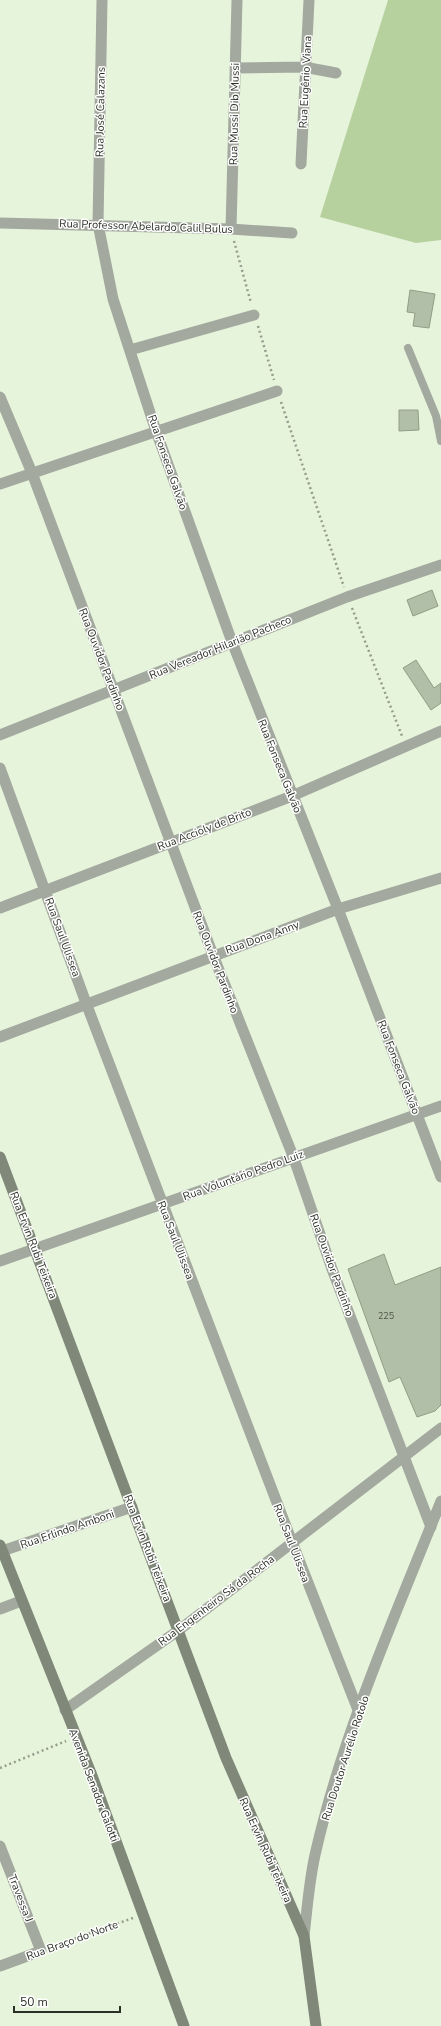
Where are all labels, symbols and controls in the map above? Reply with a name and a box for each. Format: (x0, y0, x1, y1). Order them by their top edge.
street label: Rua Eugênio Viana (296, 35, 315, 129)
street label: Rua Mussi Dib Mussi (226, 63, 243, 165)
street label: Rua José Calazans (92, 67, 109, 157)
street label: Rua Professor Abelardo Calil Bulus (59, 216, 233, 237)
street label: Rua Fonseca Galvão (144, 413, 191, 512)
street label: Rua Ouvidor Pardinho (75, 606, 128, 712)
street label: Rua Vereador Hilarião Pacheco (147, 612, 293, 683)
street label: Rua Fonseca Galvão (254, 717, 305, 815)
street label: Rua Accioly de Brito (155, 805, 253, 854)
street label: Rua Saul Ulissea (41, 896, 84, 979)
street label: Rua Ouvidor Pardinho (189, 909, 242, 1015)
street label: Rua Dona Anny (223, 917, 301, 958)
street label: Rua Fonseca Galvão (374, 1018, 423, 1116)
street label: Rua Voluntário Pedro Luiz (181, 1147, 306, 1204)
street label: Rua Ervin Rubi Teixeira (6, 1190, 61, 1301)
street label: Rua Saul Ulissea (154, 1199, 197, 1282)
street label: Rua Ouvidor Pardinho (306, 1212, 357, 1319)
house number: 225 (378, 1310, 394, 1322)
street label: Rua Ervin Rubi Teixeira (120, 1493, 175, 1604)
street label: Rua Saul Ulissea (270, 1502, 313, 1585)
street label: Rua Erlindo Amboni (18, 1506, 116, 1553)
street label: Rua Engenheiro Sá da Rocha (155, 1552, 278, 1649)
street label: Rua Doutor Aurélio Rotolo (318, 1694, 373, 1823)
street label: Avenida Senador Galotti (65, 1726, 122, 1844)
street label: Rua Ervin Rubi Teixeira (236, 1795, 296, 1905)
street label: Travessa J (5, 1872, 36, 1924)
street label: Rua Braço do Norte (24, 1917, 120, 1964)
scale bar (14, 1988, 120, 2014)
text: 50 m (20, 1994, 48, 2010)

